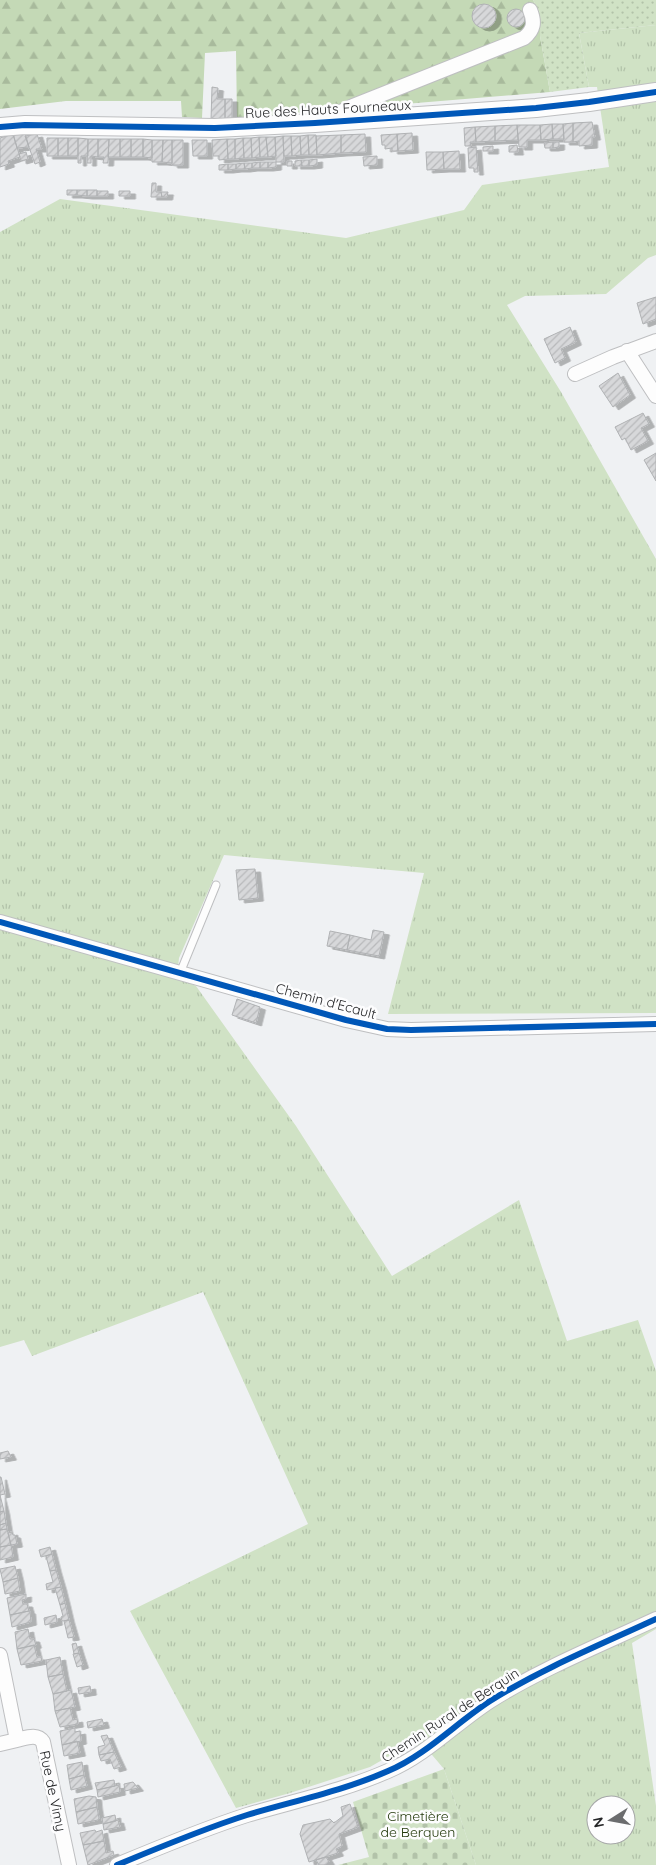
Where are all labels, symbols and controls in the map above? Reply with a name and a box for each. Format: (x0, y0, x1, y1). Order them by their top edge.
street label: Rue des Hauts Fourneaux (245, 96, 412, 122)
street label: Chemin d'Ecault (274, 979, 378, 1023)
street label: Chemin Rural de Berquin (378, 1664, 522, 1766)
street label: Rue de Vimy (36, 1749, 70, 1833)
north arrow (586, 1795, 636, 1845)
park label: Cimetière de Berquen (381, 1807, 455, 1841)
text: N (588, 1816, 608, 1829)

